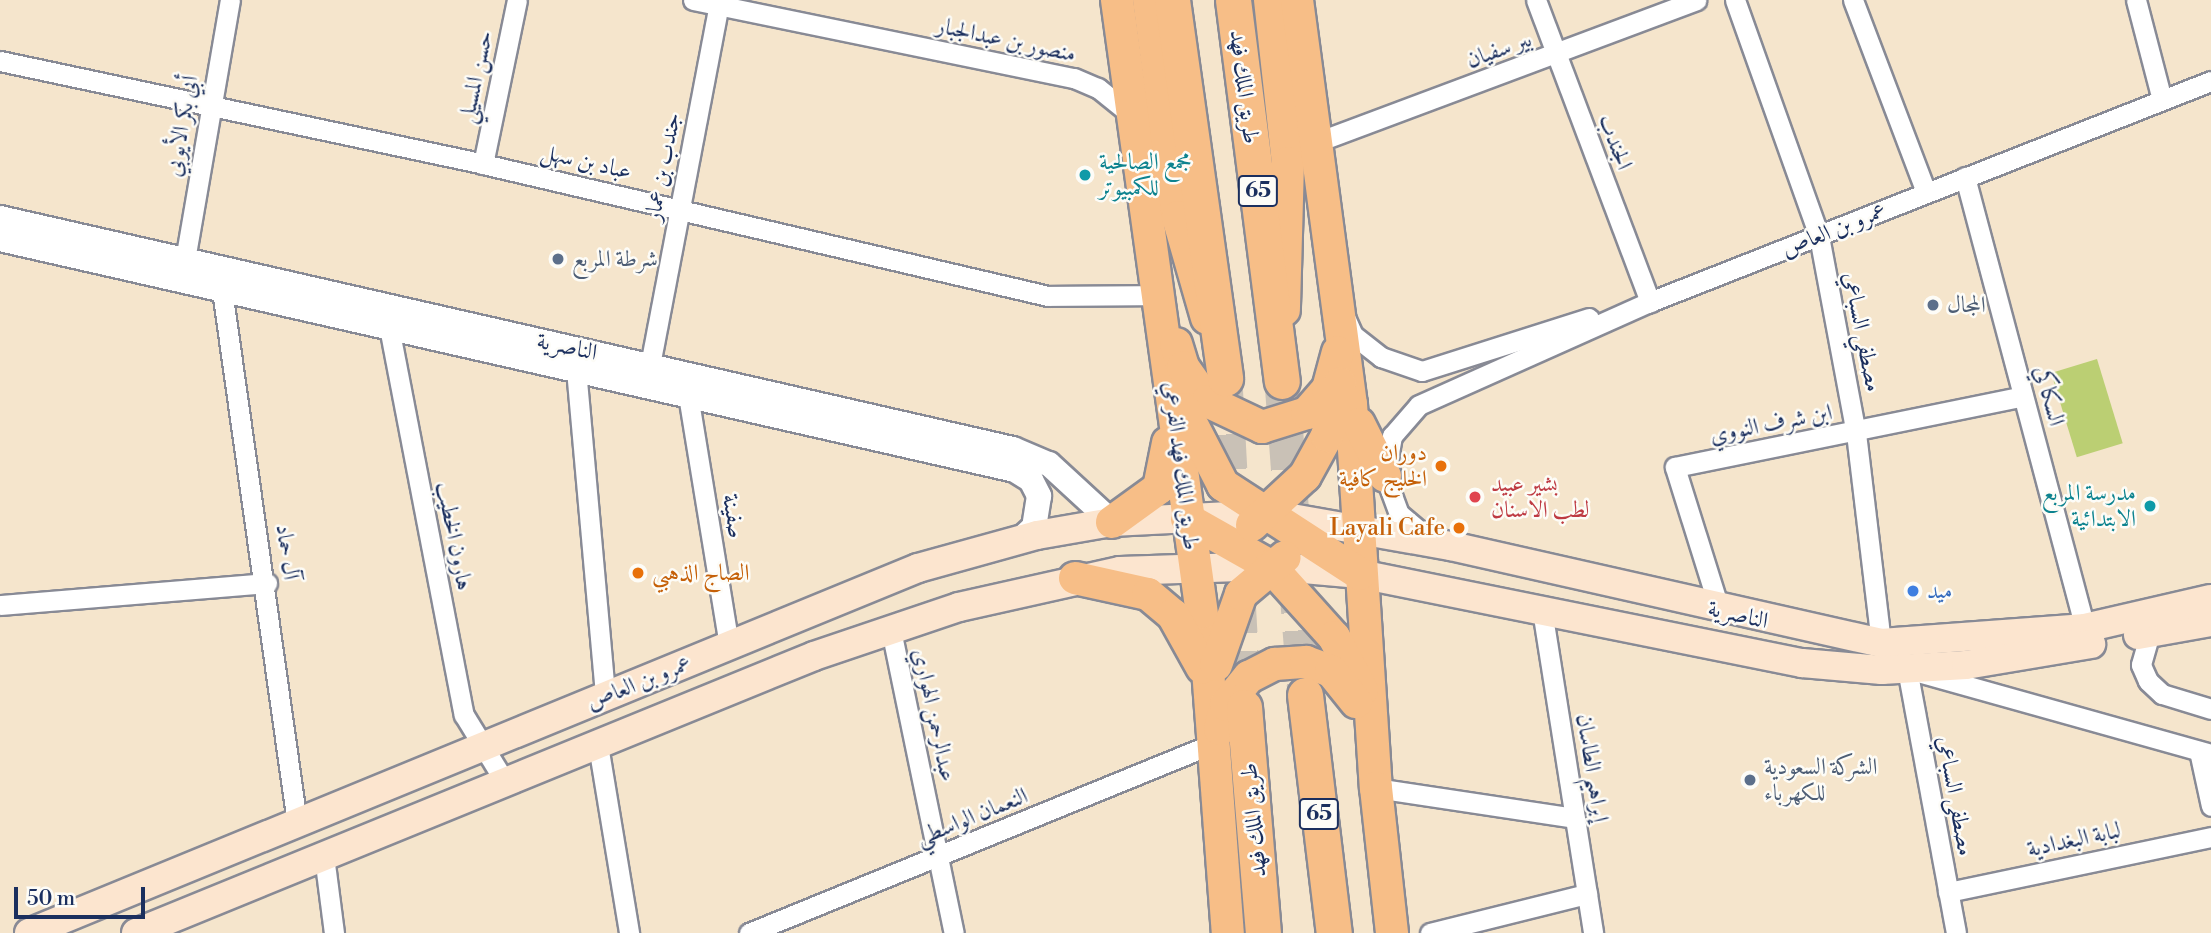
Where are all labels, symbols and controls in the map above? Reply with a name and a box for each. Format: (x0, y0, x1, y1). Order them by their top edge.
street label: منصور بن عبدالجبار (934, 12, 1078, 68)
street label: بير سفيان (1463, 25, 1535, 75)
street label: حسن المسيلي (453, 28, 499, 126)
street label: طريق الملك فهد (1223, 28, 1265, 146)
street label: أبي بكر الأيوبي (160, 73, 204, 179)
street label: جندب بن عمار (639, 110, 687, 224)
street label: الجندب (1592, 110, 1638, 174)
street label: عباد بن سهل (538, 138, 634, 186)
place label: مجمع الصالحية للكمبيوتر (1099, 148, 1192, 202)
marker: مجمع الصالحية للكمبيوتر (1077, 167, 1093, 183)
road number: 65 (1237, 174, 1279, 208)
street label: عمرو بن العاص (1778, 196, 1890, 264)
place label: شرطة المربع (572, 245, 658, 273)
marker: شرطة المربع (550, 251, 566, 267)
street label: مصطفي السباعي (1837, 270, 1887, 394)
place label: المجال (1947, 291, 1986, 319)
marker: المجال (1925, 297, 1941, 313)
street label: الناصرية (534, 327, 600, 367)
street label: السكاكي (2028, 363, 2070, 429)
street label: طريق الملك فهد الفرعي (1157, 380, 1205, 552)
street label: ابن شرف النووي (1707, 399, 1835, 449)
place label: دوران الخليج كافية (1339, 439, 1427, 493)
marker: دوران الخليج كافية (1433, 458, 1449, 474)
place label: بشير عبيد لطب الاسنان (1491, 470, 1590, 524)
street label: هارون الخطيب (430, 479, 478, 593)
place label: مدرسة المربع الابتدائية (2042, 479, 2136, 533)
marker: بشير عبيد لطب الاسنان (1465, 487, 1485, 507)
street label: صفينة (716, 492, 750, 540)
marker: مدرسة المربع الابتدائية (2142, 498, 2158, 514)
place label: Layali Cafe (1330, 514, 1445, 542)
marker: Layali Cafe (1451, 520, 1467, 536)
street label: آل حماد (269, 522, 305, 582)
place label: الصاج الذهبي (652, 559, 749, 587)
marker: الصاج الذهبي (630, 565, 646, 581)
place label: ميد (1927, 577, 1952, 605)
marker: ميد (1905, 583, 1921, 599)
street label: الناصرية (1705, 595, 1771, 635)
street label: عبدالرحمن الهواري (906, 646, 962, 784)
street label: عمرو بن العاص (583, 649, 695, 717)
street label: إبراهيم الطاسان (1570, 712, 1614, 824)
street label: مصطفى السباعي (1931, 734, 1979, 858)
place label: الشركة السعودية للكهرباء (1764, 753, 1878, 807)
street label: طريق الملك فهد (1235, 762, 1273, 878)
marker: الشركة السعودية للكهرباء (1742, 772, 1758, 788)
street label: النعمان الواسطي (912, 782, 1032, 852)
road number: 65 (1298, 796, 1340, 832)
street label: لبابة البغدادية (2025, 817, 2123, 863)
scale bar (18, 874, 149, 918)
text: 50 m (27, 886, 75, 912)

